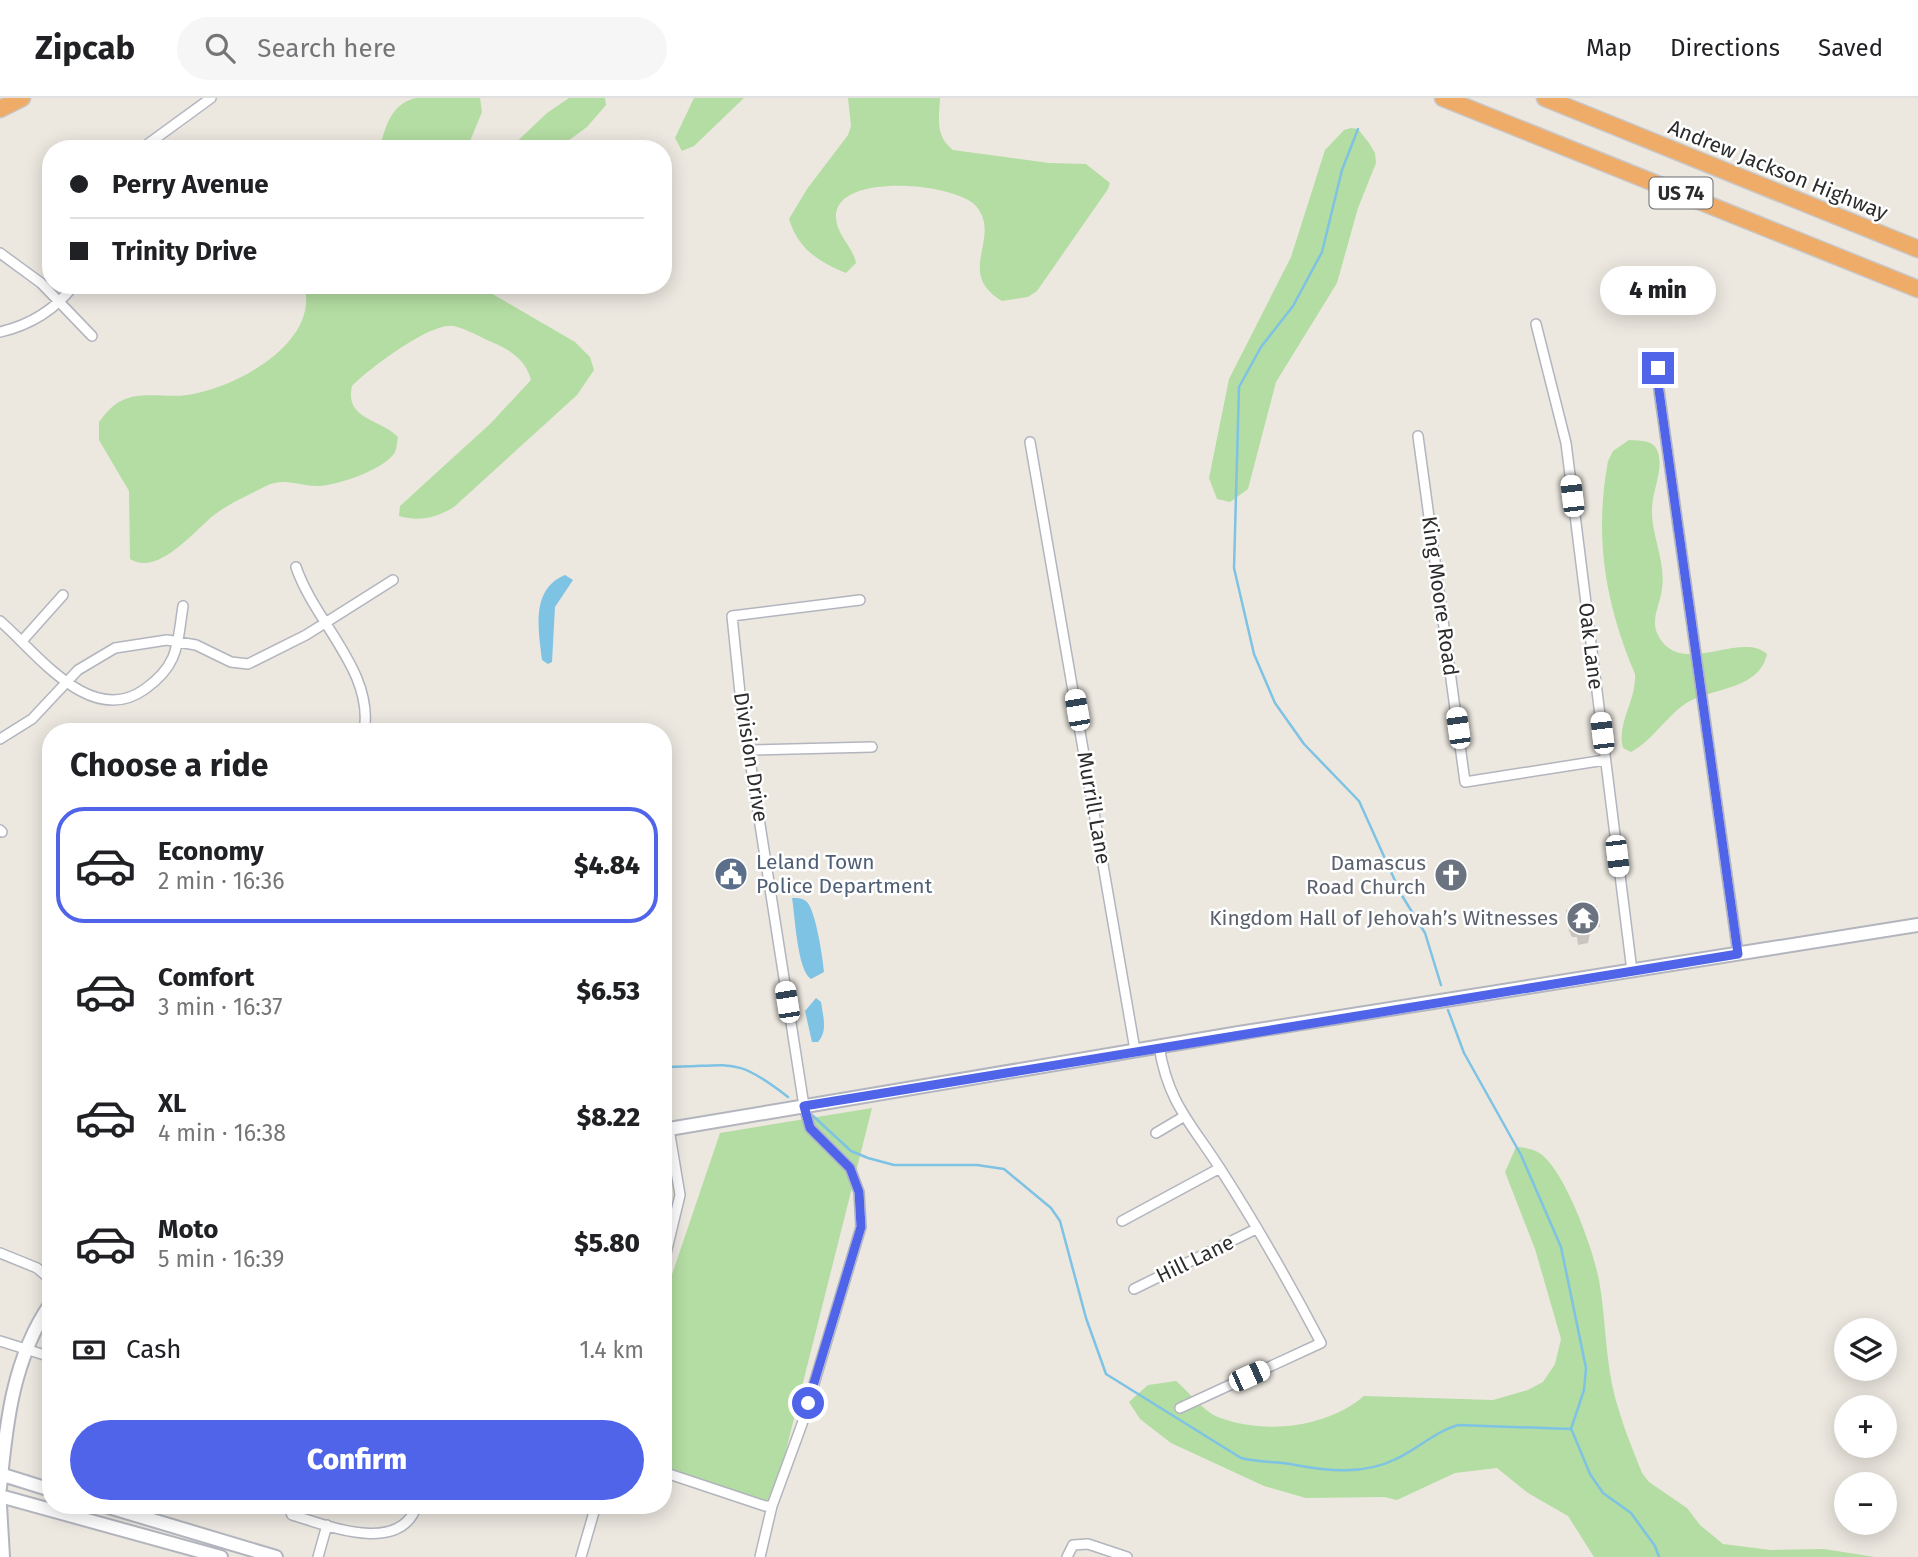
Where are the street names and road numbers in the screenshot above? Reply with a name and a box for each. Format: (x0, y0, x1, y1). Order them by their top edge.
street label: Andrew Jackson Highway (1664, 114, 1892, 226)
road number: US 74 (1650, 178, 1712, 208)
street label: King Moore Road (1416, 515, 1464, 677)
street label: Oak Lane (1573, 601, 1609, 691)
street label: Division Drive (728, 690, 774, 824)
street label: Murrill Lane (1071, 750, 1117, 866)
street label: Hill Lane (1152, 1229, 1238, 1289)

